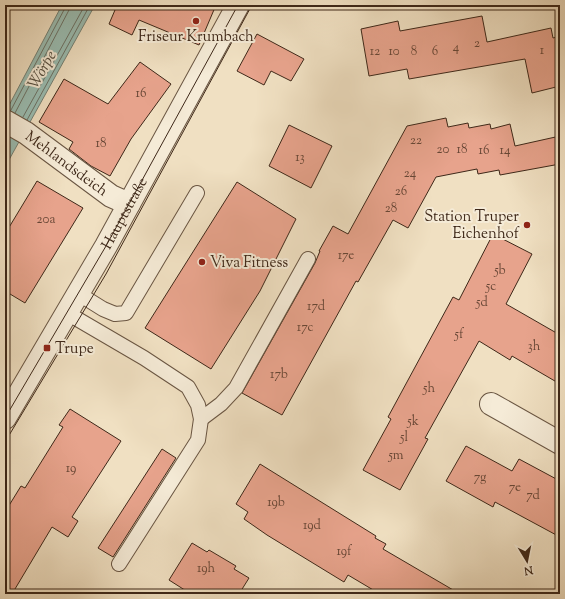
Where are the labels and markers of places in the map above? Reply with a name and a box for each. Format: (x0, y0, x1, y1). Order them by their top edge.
marker: Friseur Krumbach (191, 16, 201, 26)
place label: Friseur Krumbach (138, 27, 254, 48)
place label: Station Truper Eichenhof (424, 207, 520, 245)
marker: Station Truper Eichenhof (522, 220, 532, 230)
place label: Viva Fitness (210, 253, 288, 274)
marker: Viva Fitness (197, 257, 207, 267)
place label: Trupe (55, 339, 94, 360)
marker: Trupe (42, 343, 52, 353)

